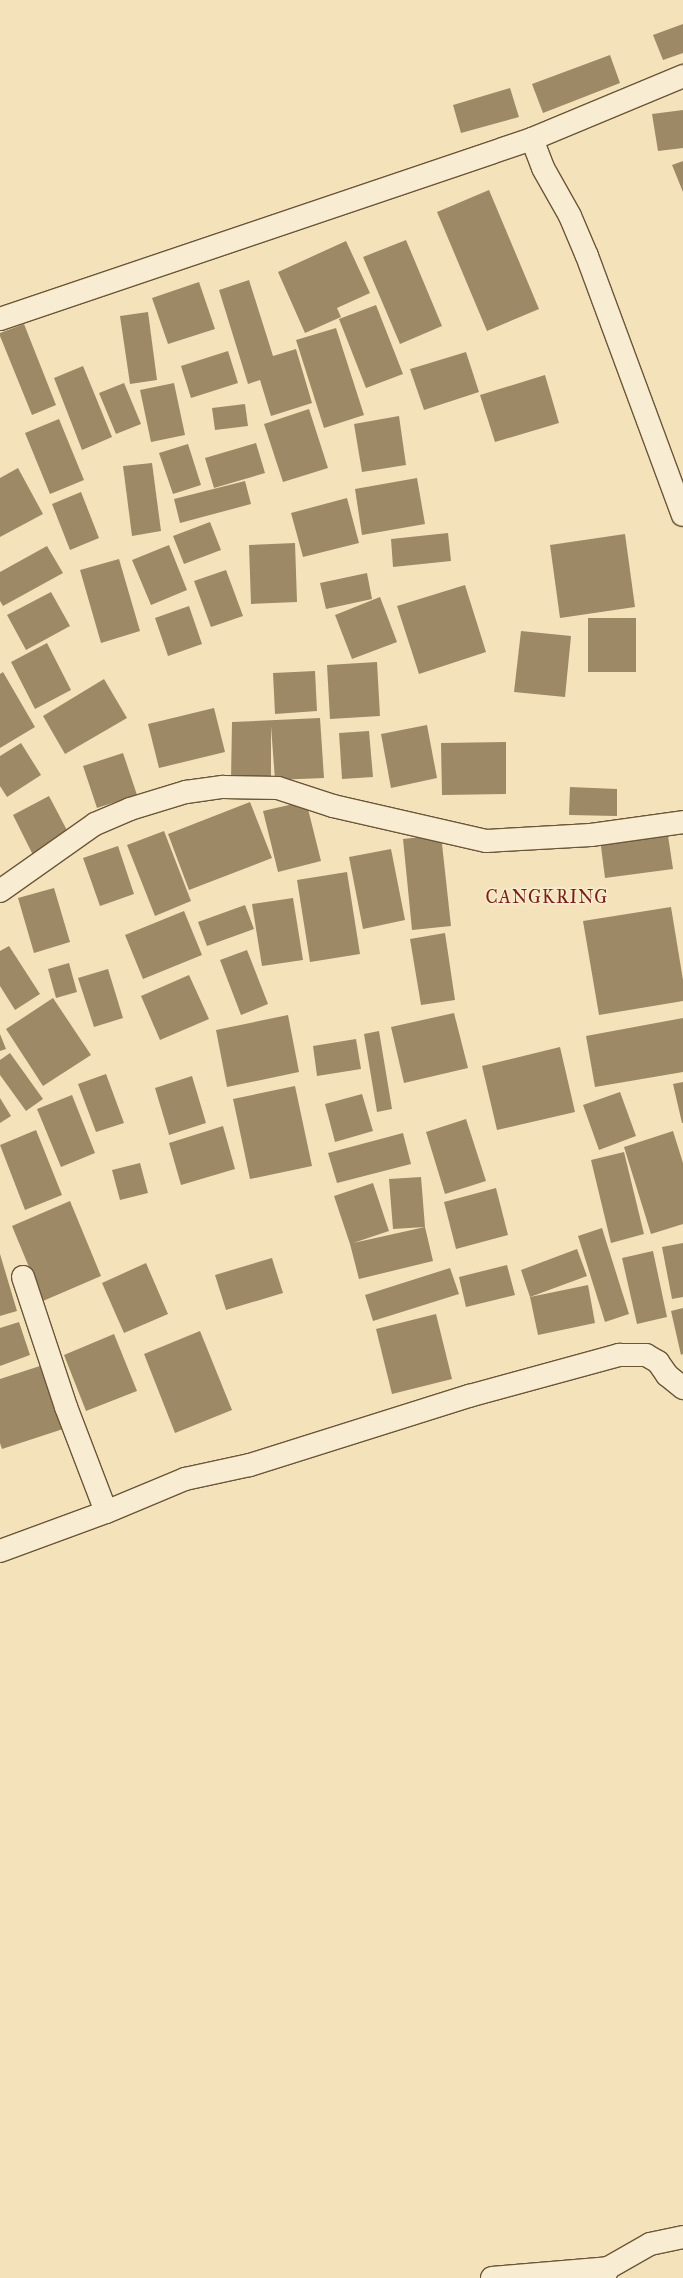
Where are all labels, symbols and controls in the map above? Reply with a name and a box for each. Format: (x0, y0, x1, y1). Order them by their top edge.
district label: CANGKRING (485, 886, 609, 908)

